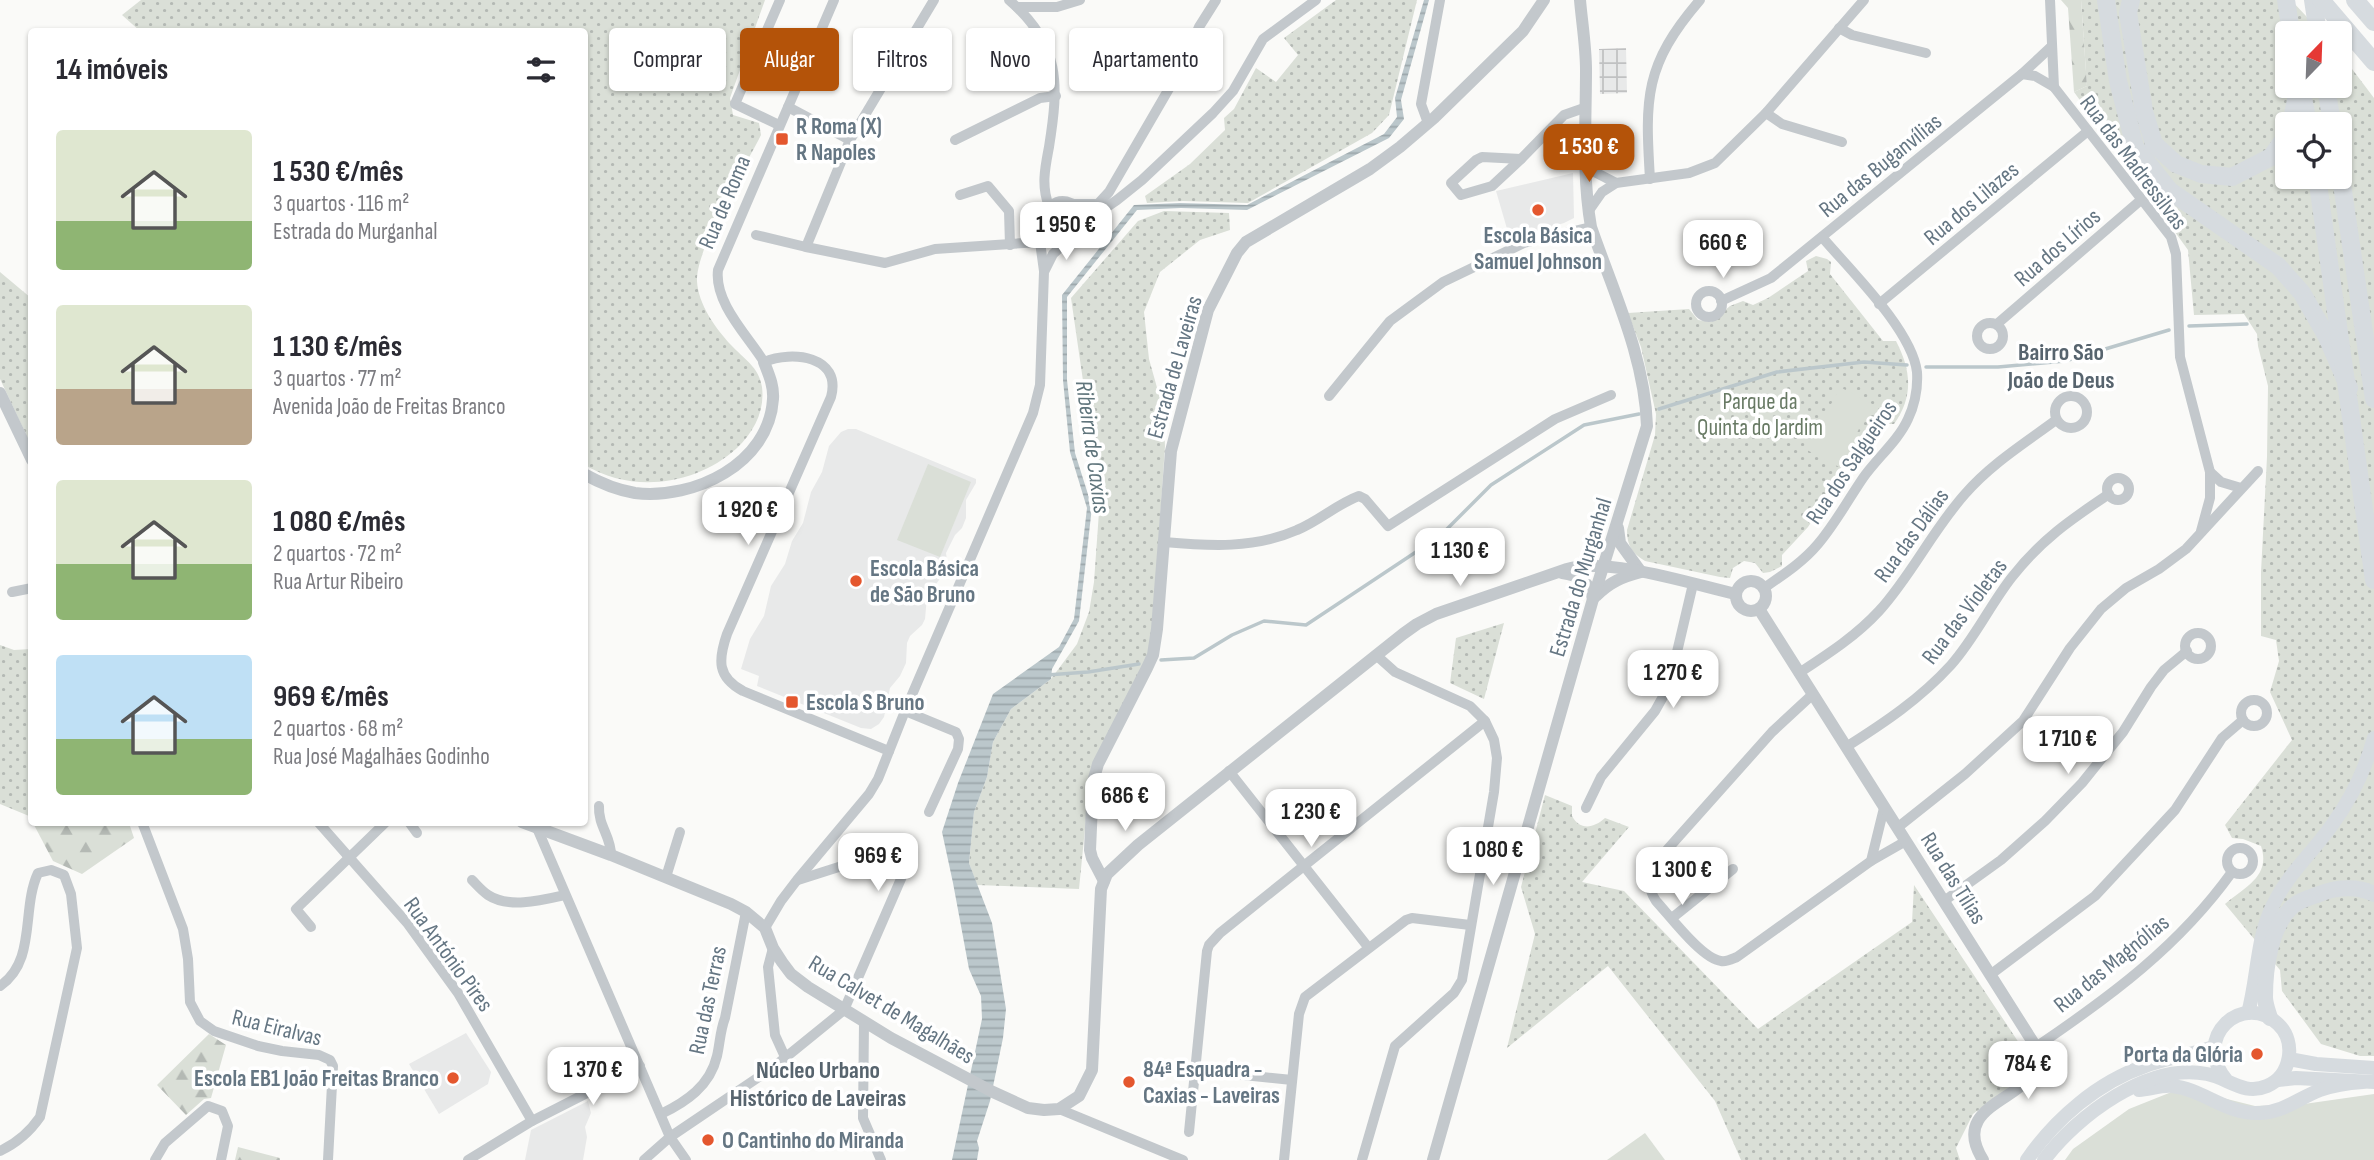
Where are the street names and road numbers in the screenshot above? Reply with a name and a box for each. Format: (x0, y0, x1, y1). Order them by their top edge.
street label: Rua das Madressilvas (2074, 90, 2193, 235)
street label: Rua das Buganvílias (1814, 108, 1948, 224)
street label: Rua de Roma (693, 151, 757, 253)
street label: Rua dos Lilazes (1919, 156, 2025, 252)
street label: Rua dos Lírios (2009, 203, 2107, 293)
street label: Estrada de Laveiras (1141, 293, 1209, 442)
street label: Rua dos Salgueiros (1800, 395, 1903, 530)
street label: Rua das Dálias (1868, 483, 1955, 588)
street label: Estrada do Murganhal (1544, 495, 1618, 660)
street label: Rua das Violetas (1916, 553, 2014, 670)
street label: Rua das Tílias (1914, 827, 1992, 930)
street label: Rua António Pires (397, 892, 499, 1017)
street label: Rua das Magnólias (2048, 909, 2175, 1019)
street label: Rua das Terras (683, 943, 733, 1057)
street label: Rua Calvet de Magalhães (804, 949, 979, 1070)
street label: Rua Eiralvas (229, 1003, 325, 1053)

